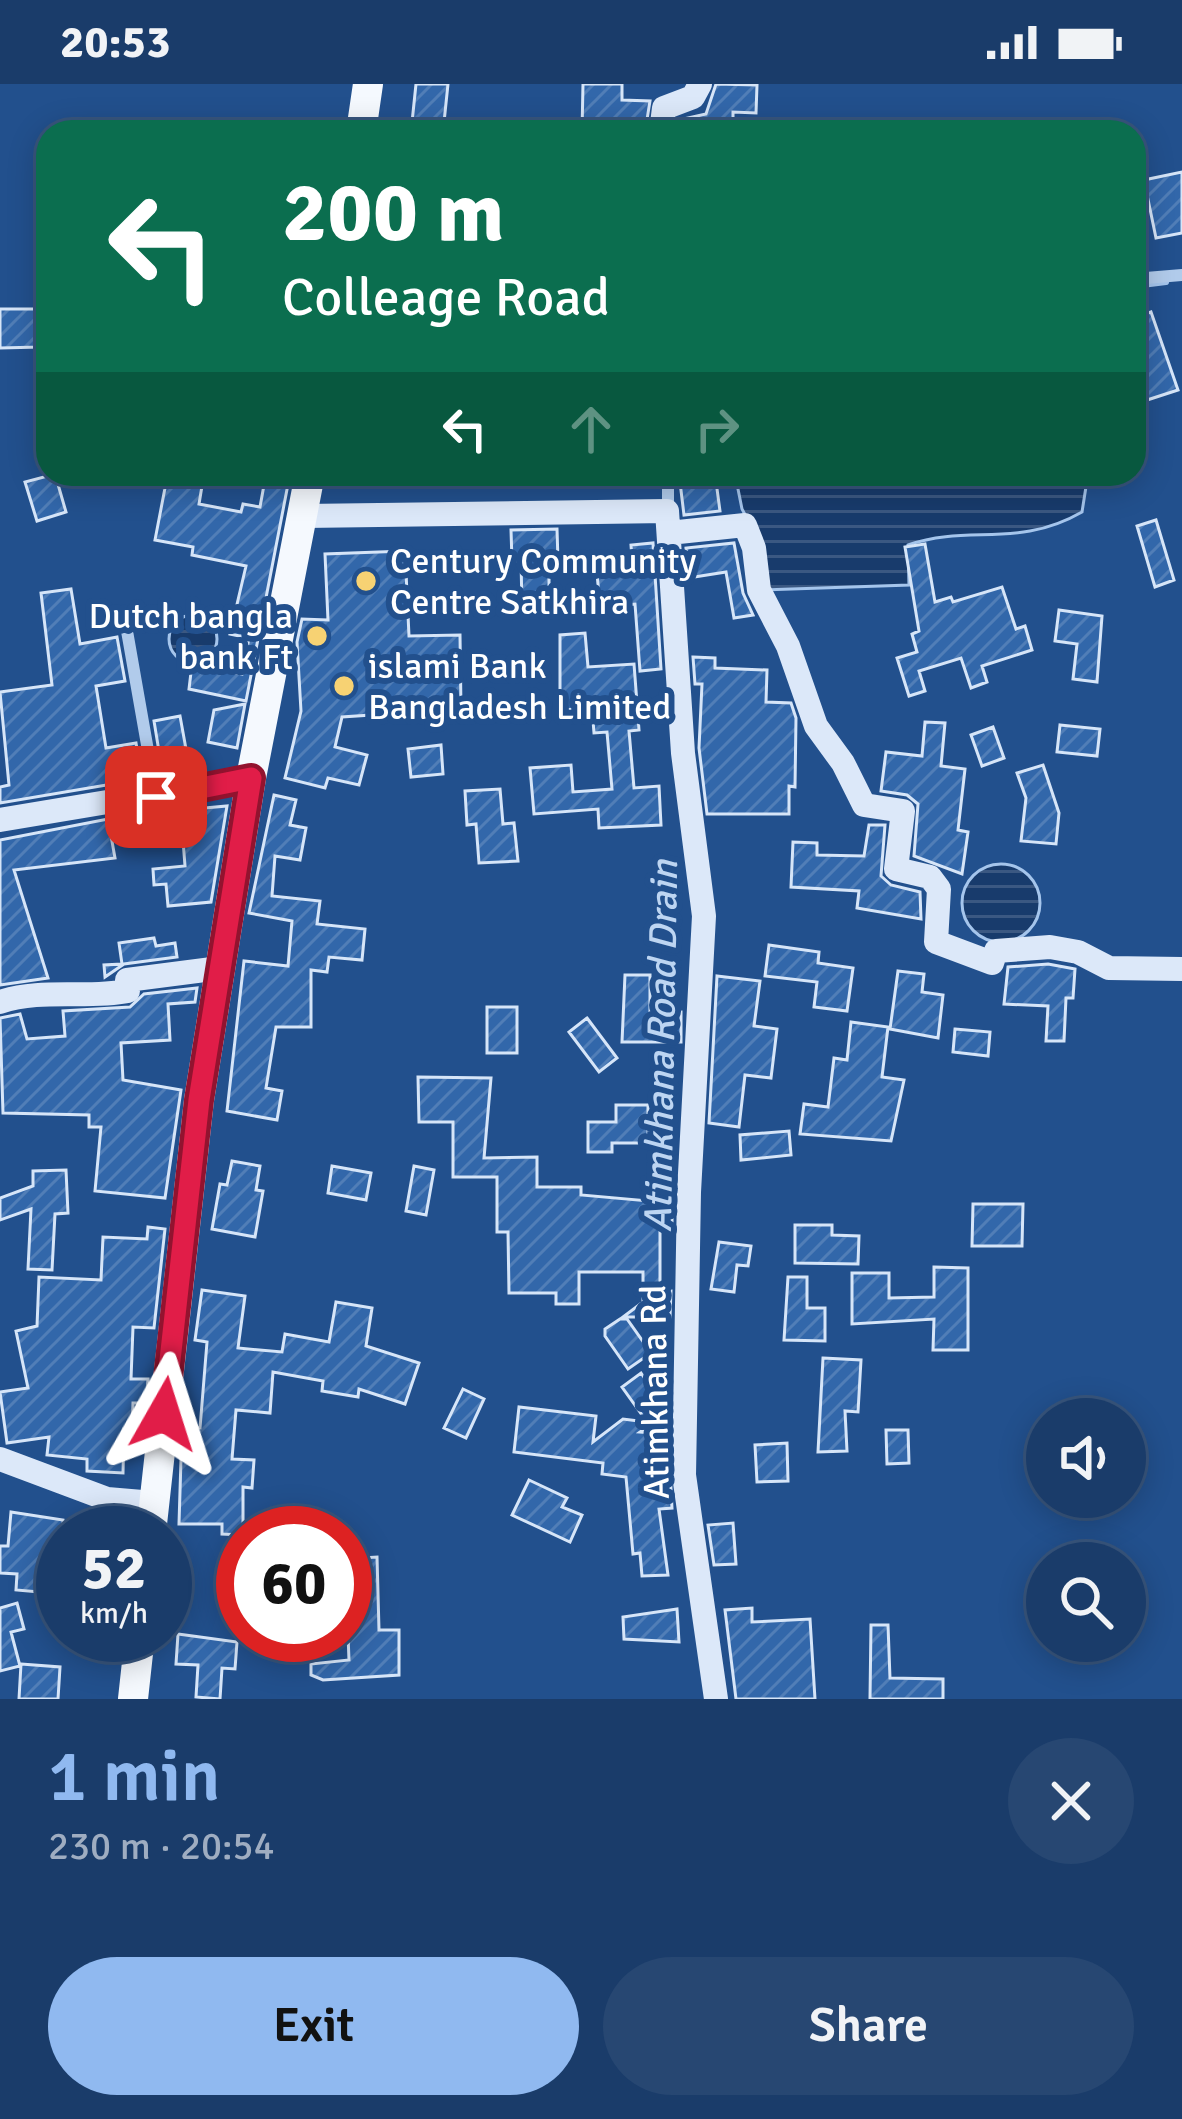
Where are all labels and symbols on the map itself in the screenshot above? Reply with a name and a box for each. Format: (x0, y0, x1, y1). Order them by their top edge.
place label: Century Community Centre Satkhira (390, 539, 697, 625)
marker: Century Community Centre Satkhira (353, 568, 379, 594)
place label: Dutch bangla bank Ft (88, 594, 293, 680)
marker: Dutch bangla bank Ft (304, 623, 330, 649)
place label: islami Bank Bangladesh Limited (368, 644, 671, 730)
marker: islami Bank Bangladesh Limited (331, 673, 357, 699)
pin (105, 746, 207, 848)
water label: Atimkhana Road Drain (634, 858, 688, 1232)
street label: Atimkhana Rd (631, 1284, 680, 1500)
position arrow (101, 1351, 227, 1477)
speed limit sign: 60 (216, 1506, 372, 1662)

